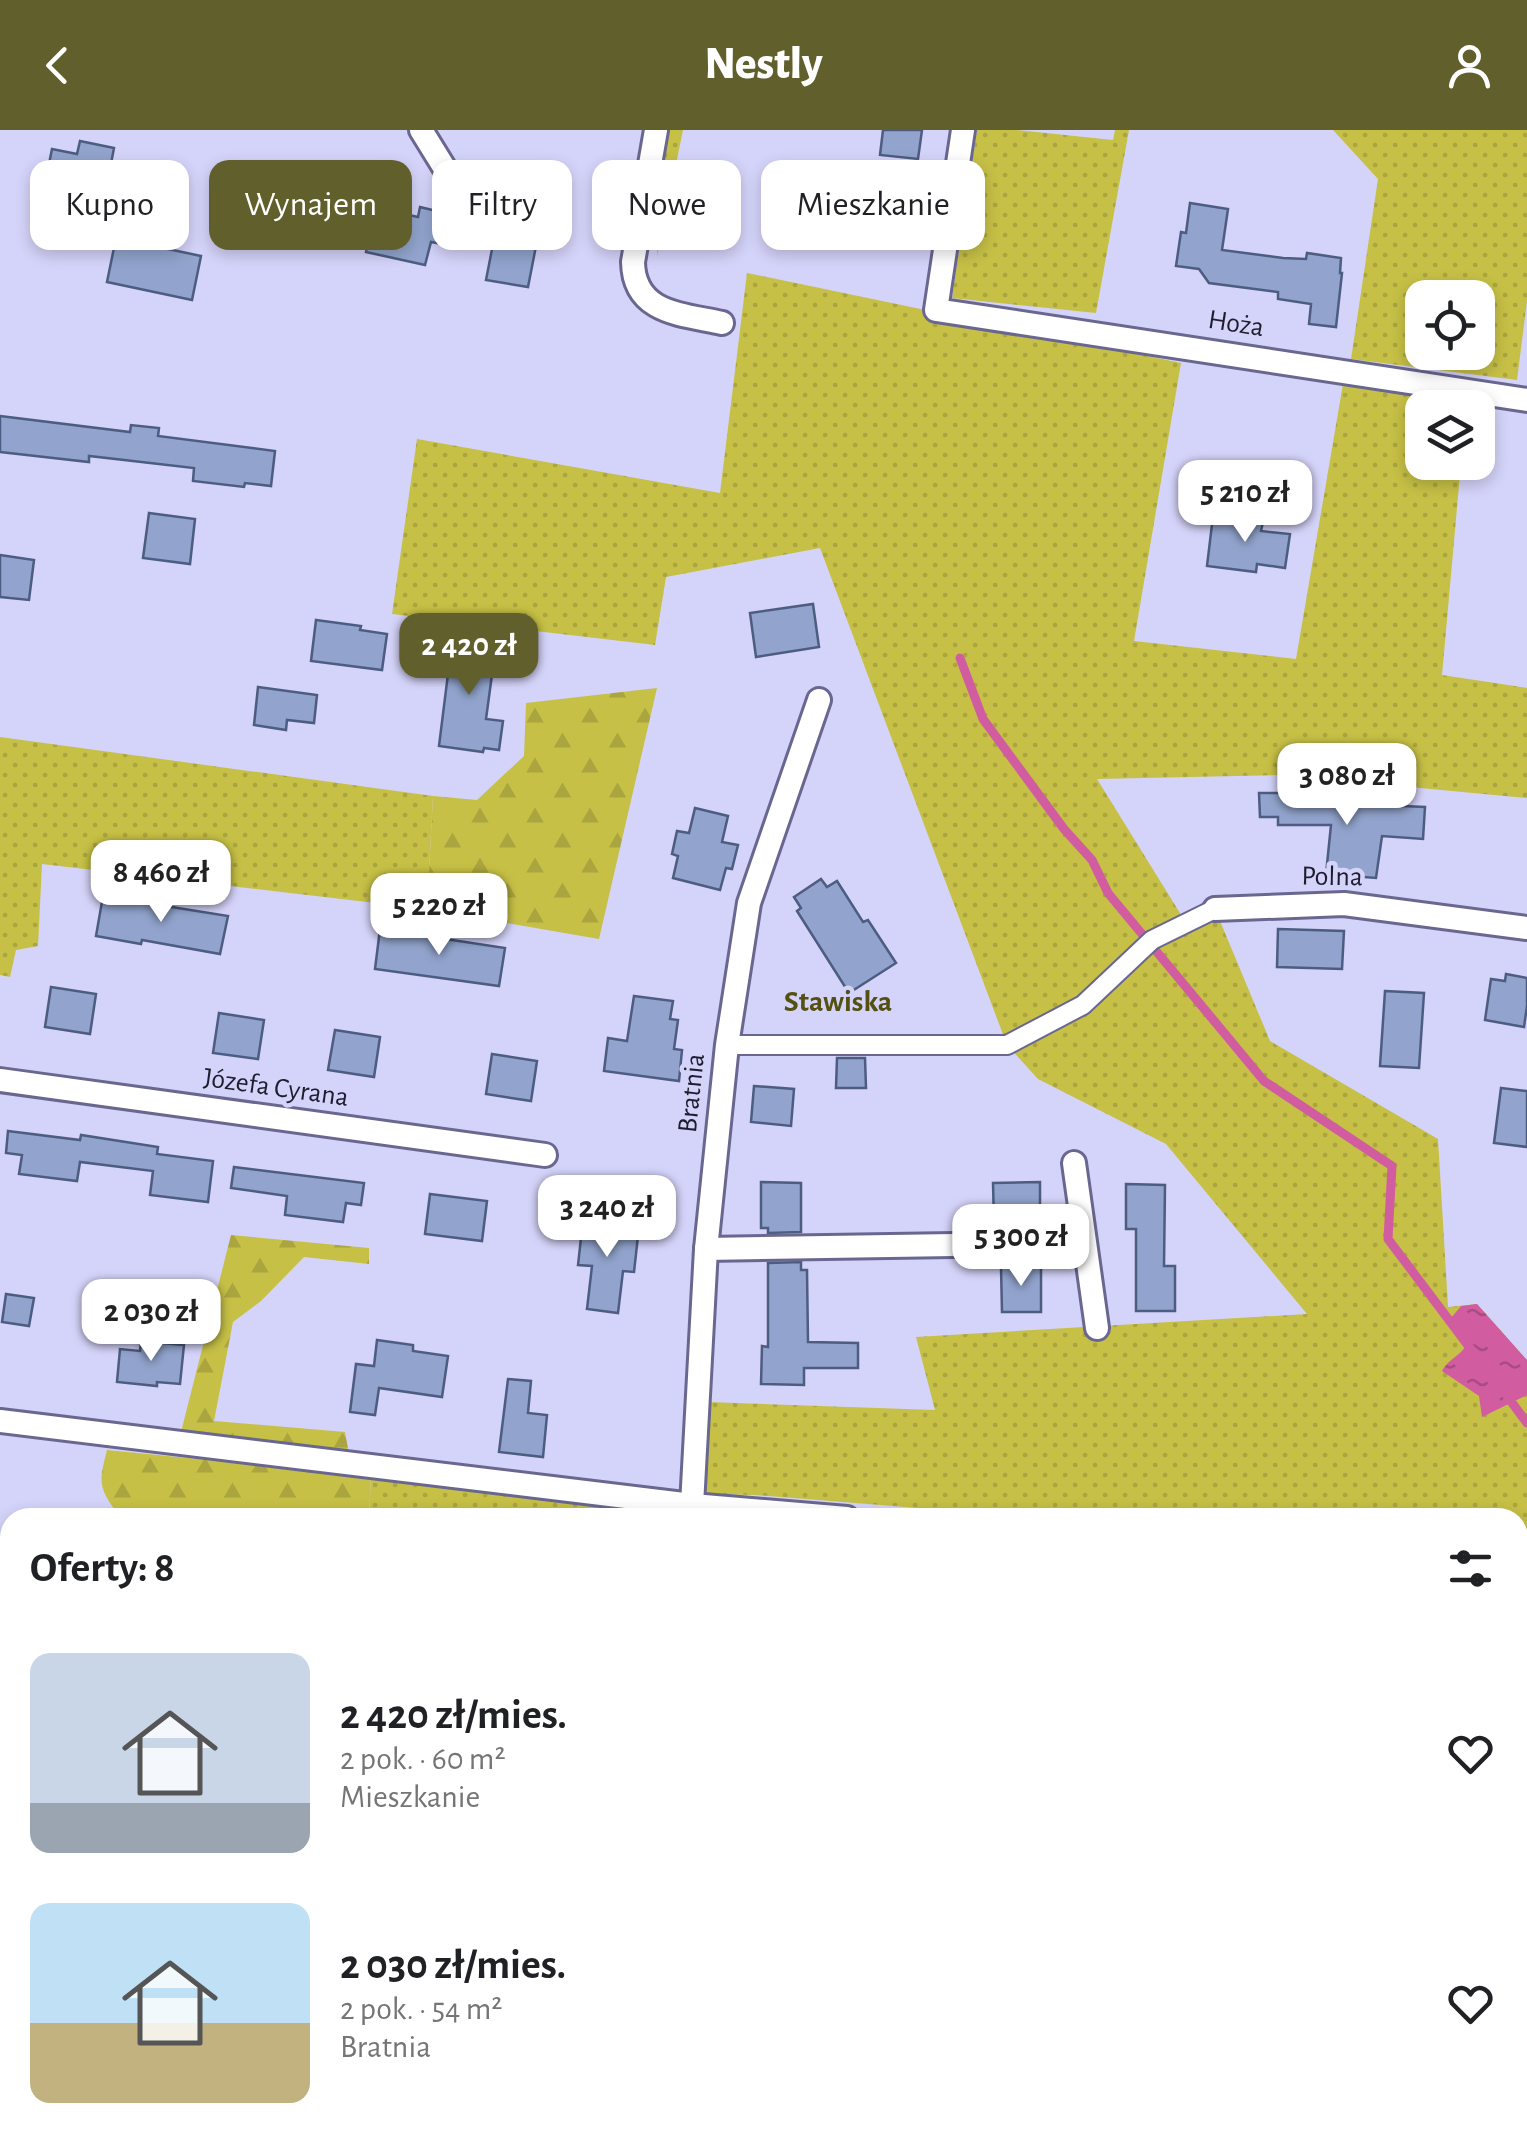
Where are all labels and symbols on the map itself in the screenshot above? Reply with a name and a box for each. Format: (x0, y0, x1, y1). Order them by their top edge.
street label: Hoża (1206, 306, 1266, 342)
pin: 5 210 zł (1142, 460, 1348, 545)
pin: 2 420 zł (366, 613, 572, 698)
pin: 3 080 zł (1244, 743, 1450, 828)
pin: 8 460 zł (58, 840, 264, 925)
street label: Polna (1301, 862, 1363, 892)
pin: 5 220 zł (336, 873, 542, 958)
district label: Stawiska (784, 987, 892, 1017)
street label: Bratnia (674, 1052, 710, 1134)
street label: Józefa Cyrana (202, 1064, 350, 1112)
pin: 3 240 zł (504, 1175, 710, 1260)
pin: 5 300 zł (918, 1204, 1124, 1289)
pin: 2 030 zł (48, 1279, 254, 1364)

